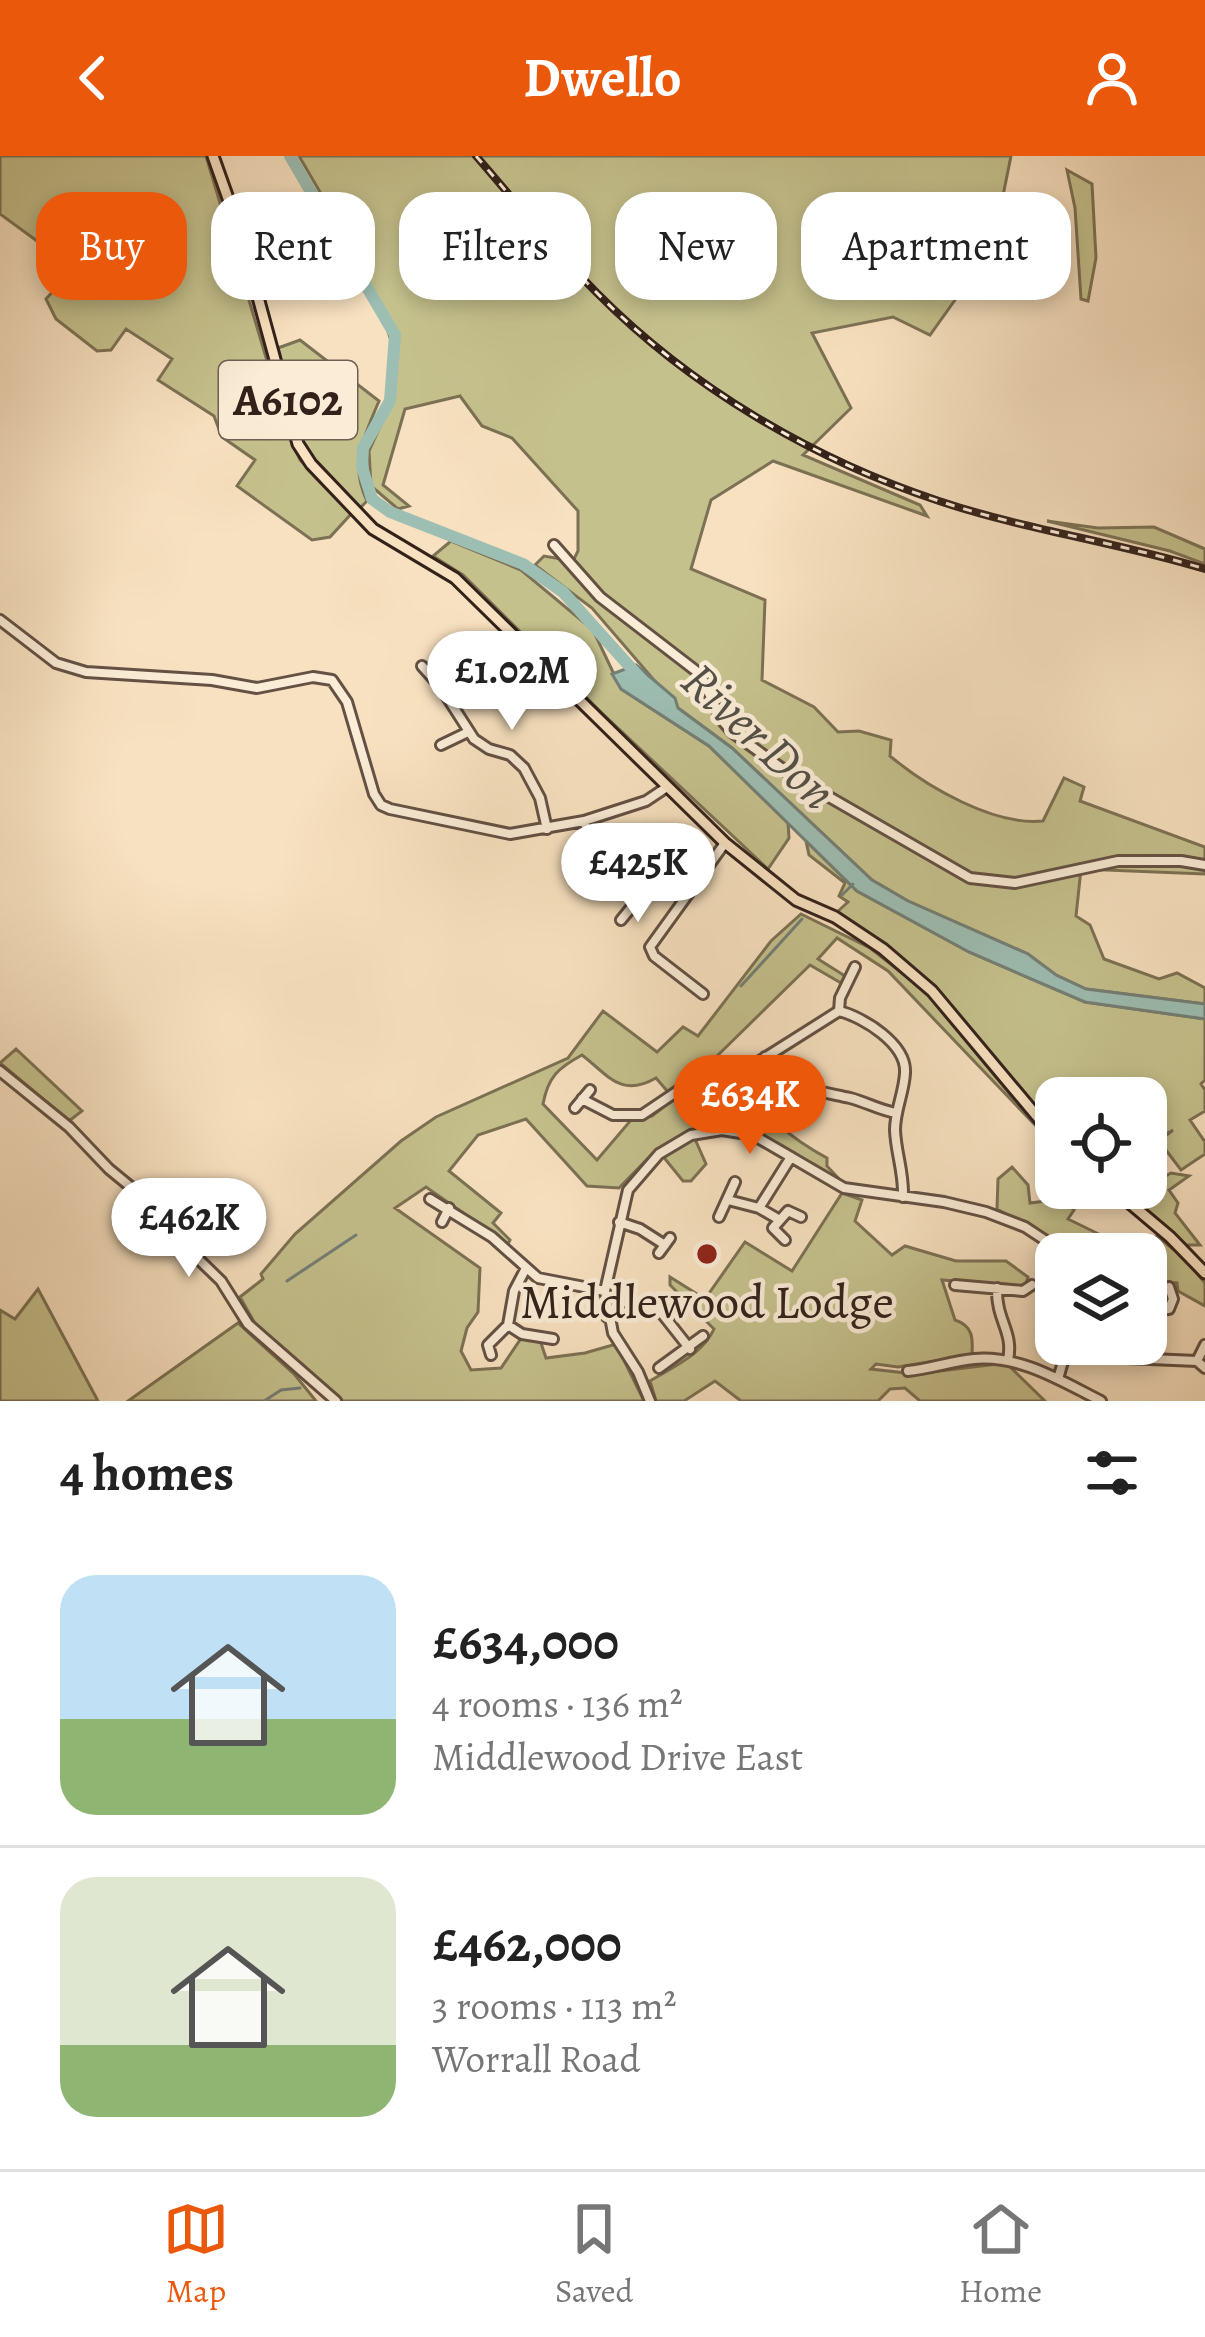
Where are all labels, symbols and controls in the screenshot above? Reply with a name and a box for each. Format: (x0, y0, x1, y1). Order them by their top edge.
text: Dwello (523, 41, 682, 115)
icon: back (60, 45, 126, 111)
icon: person (1079, 45, 1145, 111)
chip: Buy (36, 192, 187, 300)
chip: Rent (211, 192, 375, 300)
chip: Filters (399, 192, 591, 300)
chip: New (615, 192, 777, 300)
chip: Apartment (801, 192, 1071, 300)
road number: A6102 (219, 361, 357, 439)
pin: £1.02M (414, 631, 610, 733)
text: £1.02M (454, 643, 570, 696)
water label: River Don (666, 646, 852, 826)
pin: £425K (554, 823, 722, 925)
text: £425K (588, 835, 688, 888)
pin: £634K (666, 1055, 834, 1157)
text: £634K (700, 1067, 800, 1120)
map controls (1035, 1077, 1167, 1365)
button: locate (1035, 1077, 1167, 1209)
pin: £462K (105, 1178, 273, 1280)
text: £462K (138, 1190, 240, 1243)
button: layers (1035, 1233, 1167, 1365)
marker: Middlewood Lodge (694, 1241, 720, 1267)
place label: Middlewood Lodge (520, 1269, 894, 1335)
text: 4 homes (60, 1438, 234, 1508)
icon: filters (1079, 1440, 1145, 1506)
text: £634,000 (432, 1607, 619, 1677)
icon: home (156, 1623, 300, 1767)
text: 4 rooms · 136 m² (432, 1677, 683, 1730)
text: Middlewood Drive East (432, 1730, 803, 1783)
text: £462,000 (432, 1909, 622, 1979)
icon: home (156, 1925, 300, 2069)
text: 3 rooms · 113 m² (432, 1979, 677, 2032)
text: Worrall Road (432, 2032, 640, 2085)
tab: Map (163, 2196, 229, 2313)
tab: Saved (555, 2196, 633, 2313)
tab: Home (959, 2196, 1042, 2313)

